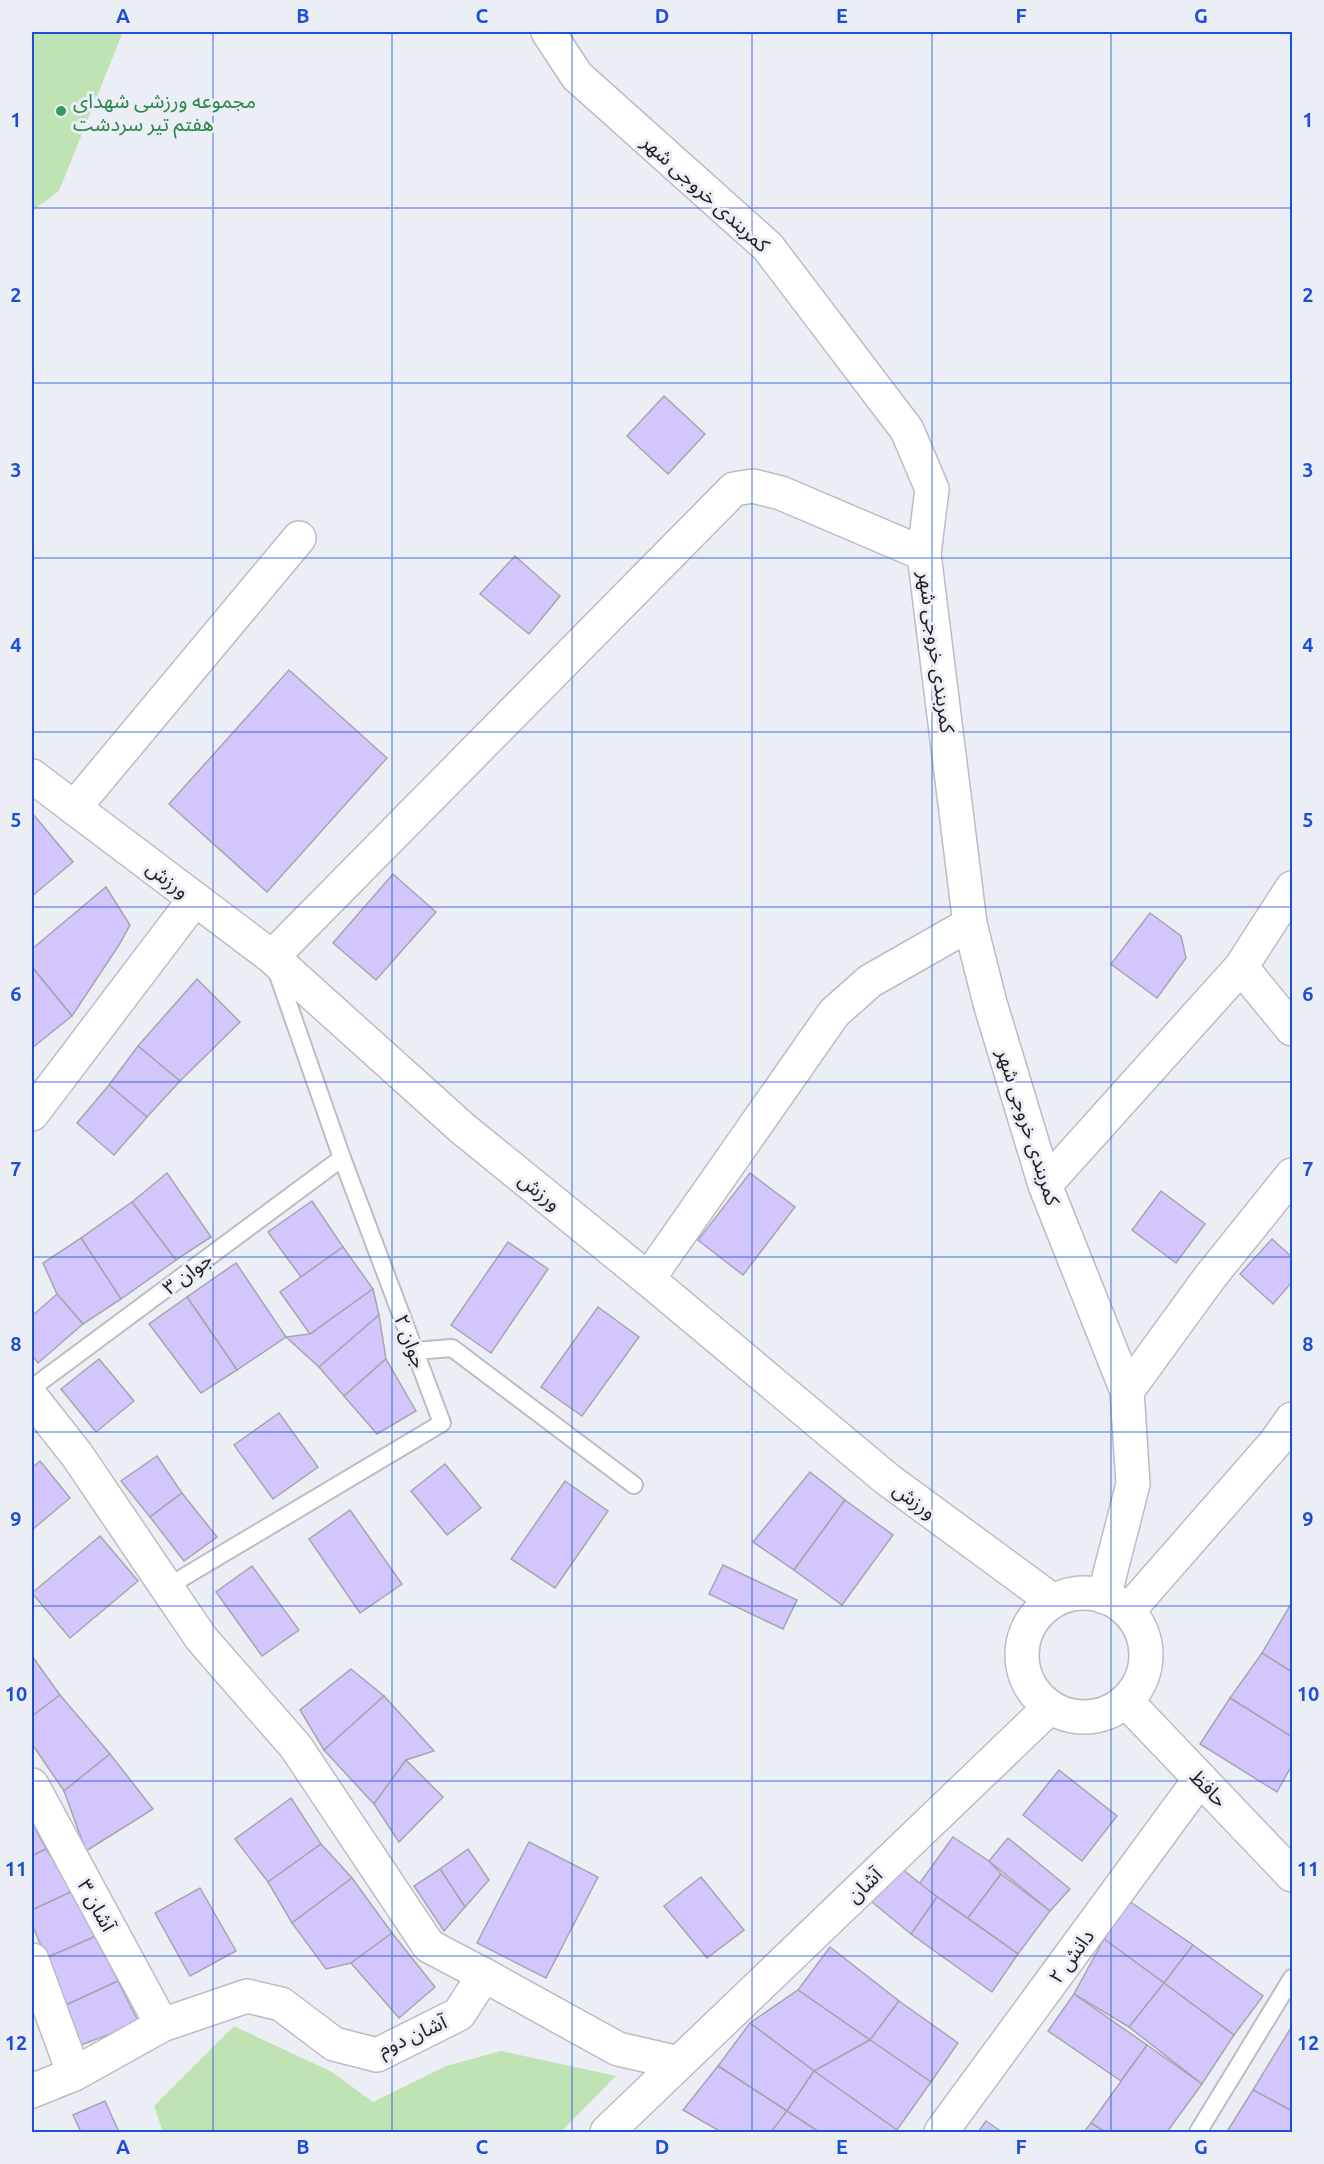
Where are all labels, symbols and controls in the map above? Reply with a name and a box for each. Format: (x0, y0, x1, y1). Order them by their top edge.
text: A (116, 4, 130, 27)
text: B (296, 4, 310, 27)
text: C (476, 4, 489, 27)
text: D (655, 4, 669, 27)
text: E (836, 4, 848, 27)
text: F (1015, 4, 1027, 27)
text: G (1194, 4, 1208, 27)
place label: مجموعه ورزشی شهدای هفتم تیر سردشت (73, 89, 256, 139)
marker: مجموعه ورزشی شهدای هفتم تیر سردشت (54, 104, 68, 118)
text: 1 (10, 108, 22, 131)
text: 1 (1302, 108, 1314, 131)
street label: کمربندی خروجی شهر (636, 129, 775, 257)
text: 2 (10, 283, 22, 306)
text: 2 (1302, 283, 1314, 306)
text: 3 (10, 458, 22, 481)
text: 3 (1302, 458, 1314, 481)
street label: کمربندی خروجی شهر (913, 569, 960, 735)
text: 4 (10, 633, 22, 656)
text: 4 (1302, 633, 1314, 656)
text: 5 (10, 808, 22, 831)
text: 5 (1302, 808, 1314, 831)
street label: ورزش (142, 856, 194, 903)
text: 6 (10, 982, 22, 1005)
text: 6 (1302, 982, 1314, 1005)
street label: کمربندی خروجی شهر (992, 1045, 1065, 1209)
text: 7 (10, 1157, 22, 1180)
text: 7 (1302, 1157, 1314, 1180)
street label: ورزش (514, 1167, 566, 1216)
street label: جوان ۳ (158, 1247, 217, 1300)
street label: جوان ۲ (389, 1311, 432, 1371)
text: 8 (10, 1332, 22, 1355)
text: 8 (1302, 1332, 1314, 1355)
street label: ورزش (889, 1477, 941, 1524)
text: 9 (10, 1507, 22, 1530)
text: 9 (1302, 1507, 1314, 1530)
text: 10 (5, 1682, 27, 1705)
text: 10 (1297, 1682, 1319, 1705)
street label: حافظ (1186, 1764, 1232, 1812)
text: 11 (5, 1857, 27, 1880)
text: 11 (1297, 1857, 1319, 1880)
street label: آشان (842, 1862, 888, 1908)
street label: آشان ۳ (73, 1875, 121, 1937)
street label: دانش ۲ (1044, 1925, 1099, 1988)
street label: آشان دوم (374, 2009, 453, 2064)
text: 12 (5, 2031, 27, 2054)
text: 12 (1297, 2031, 1319, 2054)
text: A (116, 2135, 130, 2158)
text: B (296, 2135, 310, 2158)
text: C (476, 2135, 489, 2158)
text: D (655, 2135, 669, 2158)
text: E (836, 2135, 848, 2158)
text: F (1015, 2135, 1027, 2158)
text: G (1194, 2135, 1208, 2158)

